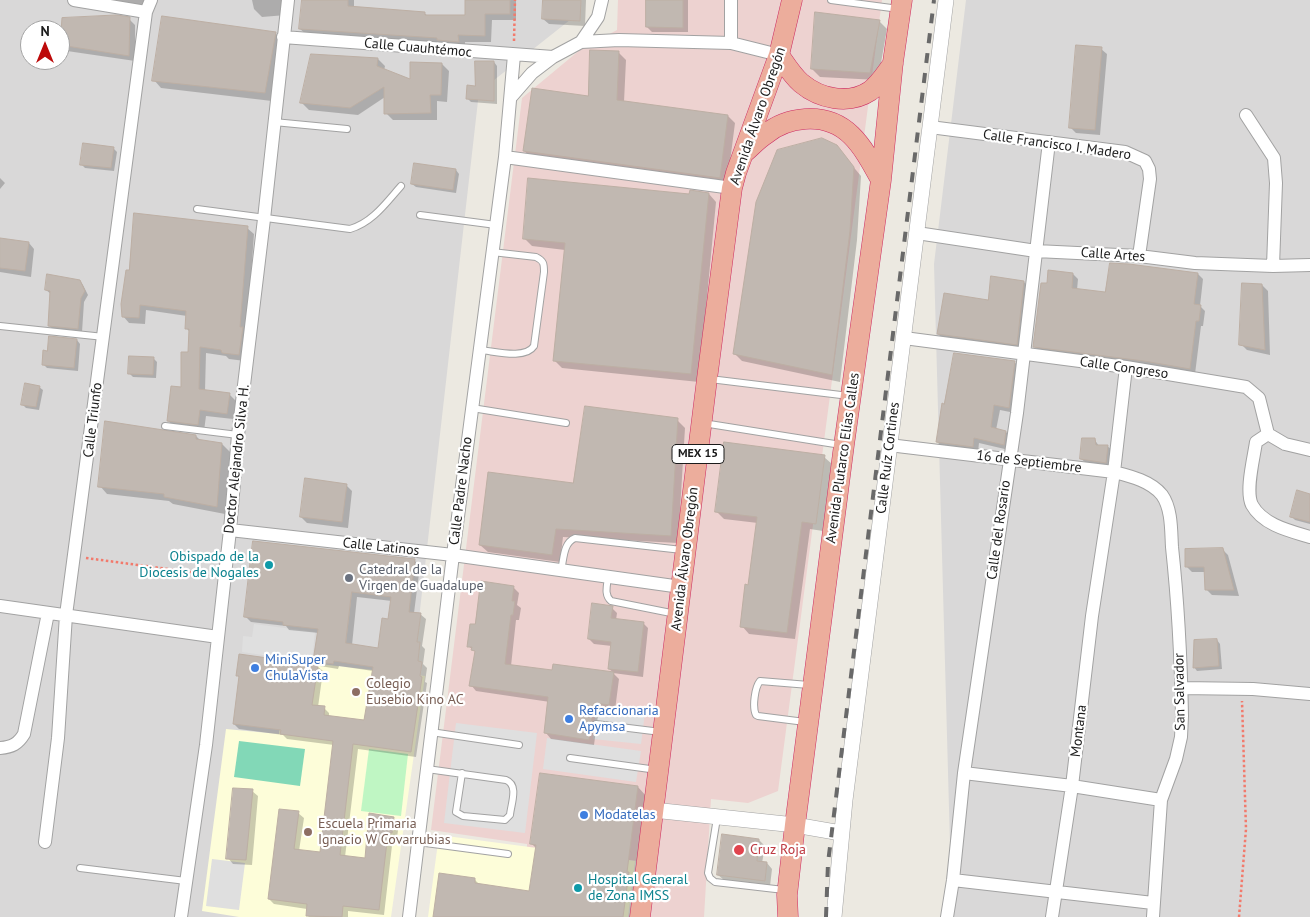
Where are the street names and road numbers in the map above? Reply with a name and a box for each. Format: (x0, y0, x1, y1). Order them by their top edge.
street label: Calle Cuauhtémoc (363, 35, 473, 61)
street label: Avenida Álvaro Obregón (727, 45, 789, 187)
street label: Calle Francisco I. Madero (982, 126, 1132, 164)
street label: Calle Artes (1080, 244, 1146, 266)
street label: Calle Congreso (1079, 353, 1169, 383)
street label: Avenida Plutarco Elías Calles (823, 372, 863, 544)
street label: Calle Triunfo (80, 381, 106, 459)
street label: Doctor Alejandro Silva H. (221, 384, 253, 534)
street label: Calle Ruíz Cortines (873, 401, 903, 515)
street label: Calle Padre Nacho (446, 436, 476, 546)
road number: MEX 15 (672, 444, 724, 464)
street label: 16 de Septiembre (975, 447, 1083, 477)
street label: Calle del Rosario (984, 479, 1014, 581)
street label: Avenida Álvaro Obregón (668, 486, 702, 632)
street label: Calle Latinos (342, 535, 420, 559)
street label: San Salvador (1171, 653, 1189, 731)
street label: Montana (1067, 704, 1091, 758)

